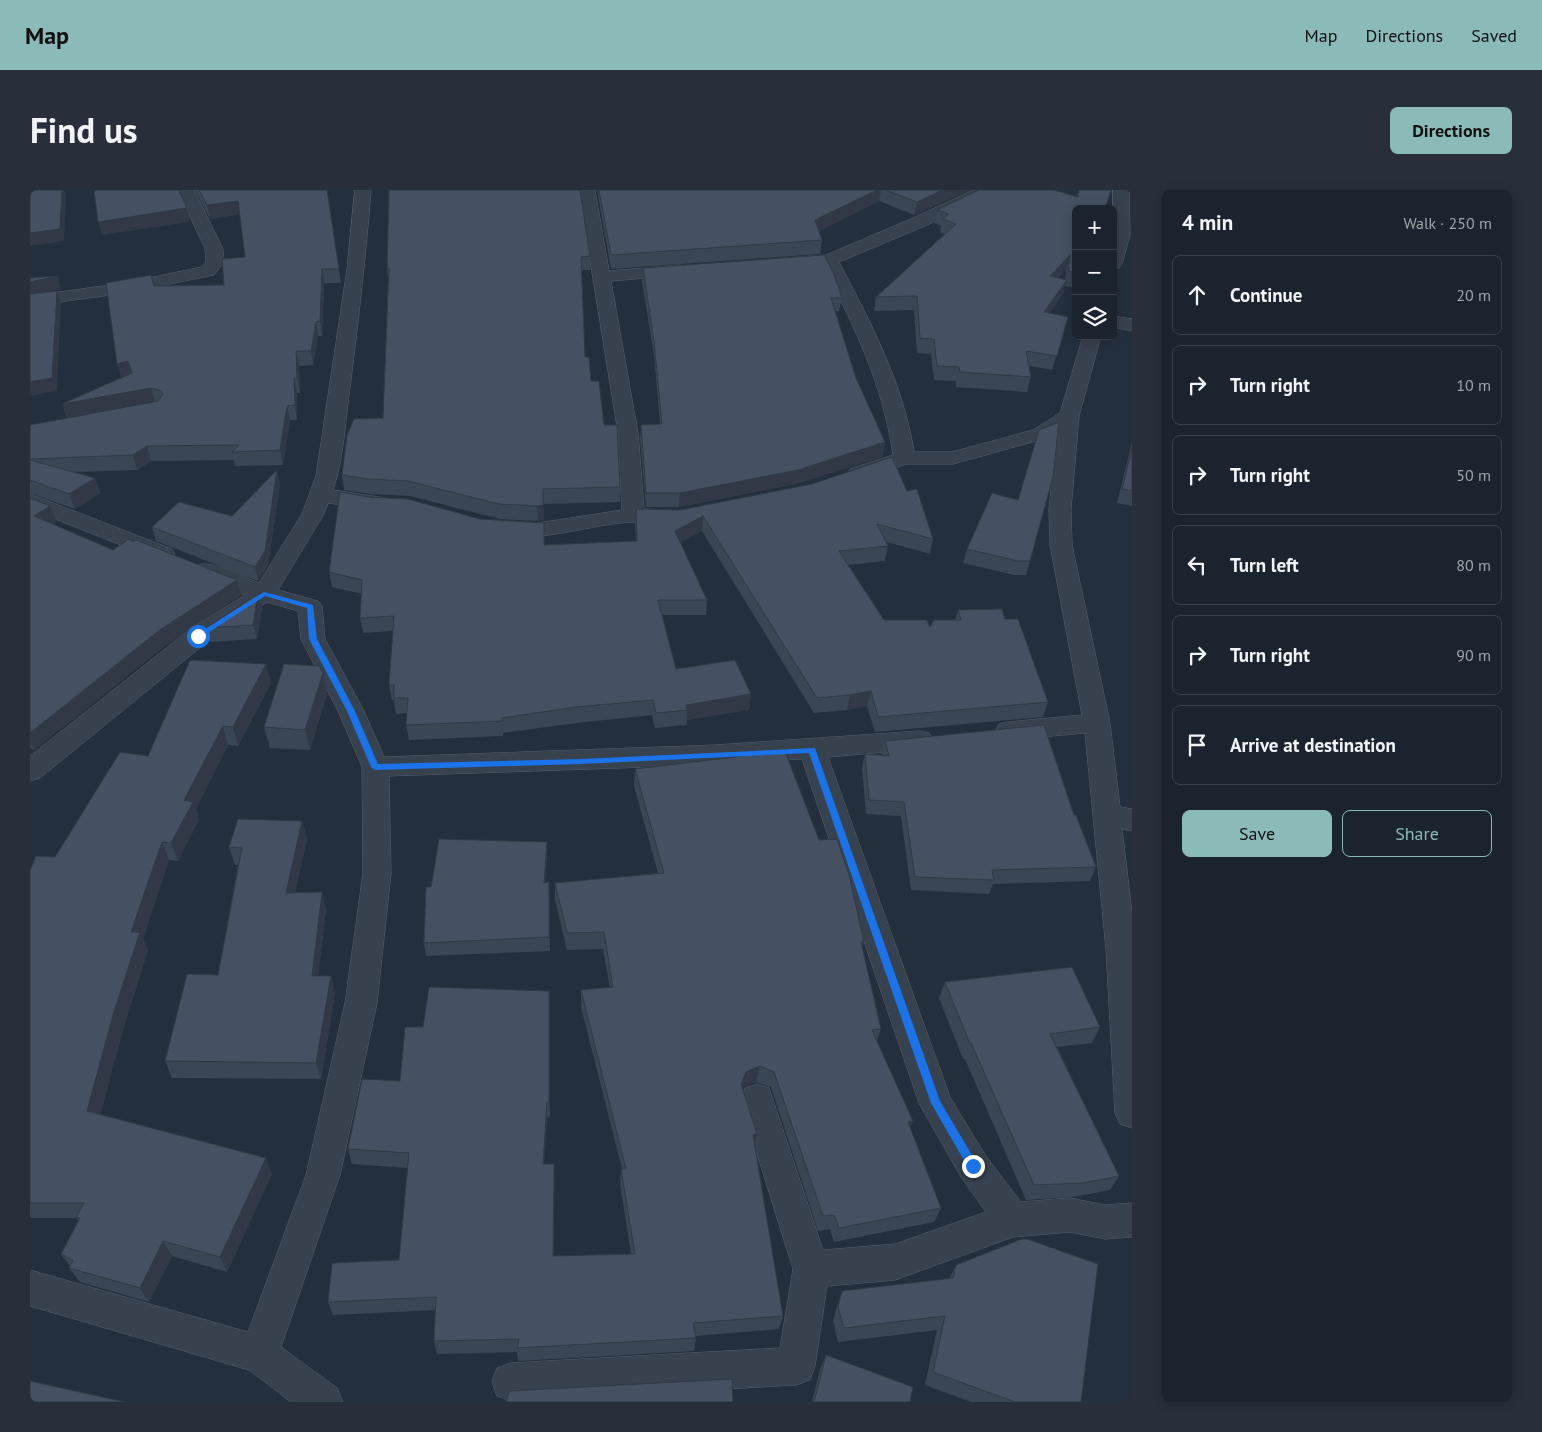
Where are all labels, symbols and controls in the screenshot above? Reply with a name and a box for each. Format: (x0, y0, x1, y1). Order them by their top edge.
text: Map (25, 20, 69, 51)
text: Map (1305, 24, 1337, 47)
text: Directions (1365, 24, 1443, 47)
text: Saved (1471, 24, 1517, 47)
text: Find us (30, 107, 138, 153)
button: Directions (1390, 107, 1512, 154)
map controls (1072, 205, 1117, 340)
button: + (1072, 205, 1117, 250)
text: 4 min (1182, 209, 1233, 236)
text: Walk · 250 m (1403, 213, 1492, 233)
button: − (1072, 250, 1117, 295)
icon: ahead (1183, 281, 1211, 309)
text: Continue (1230, 283, 1302, 307)
text: 20 m (1456, 285, 1491, 305)
button: layers (1072, 295, 1117, 340)
icon: right (1183, 371, 1211, 399)
text: Turn right (1230, 373, 1310, 397)
text: 10 m (1456, 375, 1491, 395)
icon: right (1183, 461, 1211, 489)
text: Turn right (1230, 463, 1310, 487)
text: 50 m (1456, 465, 1491, 485)
icon: left (1183, 551, 1211, 579)
text: Turn left (1230, 553, 1299, 577)
text: 80 m (1456, 555, 1491, 575)
route start (187, 625, 210, 648)
icon: right (1183, 641, 1211, 669)
text: Turn right (1230, 643, 1310, 667)
text: 90 m (1456, 645, 1491, 665)
icon: arrive (1183, 731, 1211, 759)
text: Arrive at destination (1230, 733, 1396, 757)
button: Save (1182, 810, 1332, 857)
button: Share (1342, 810, 1492, 857)
route end (962, 1155, 985, 1178)

